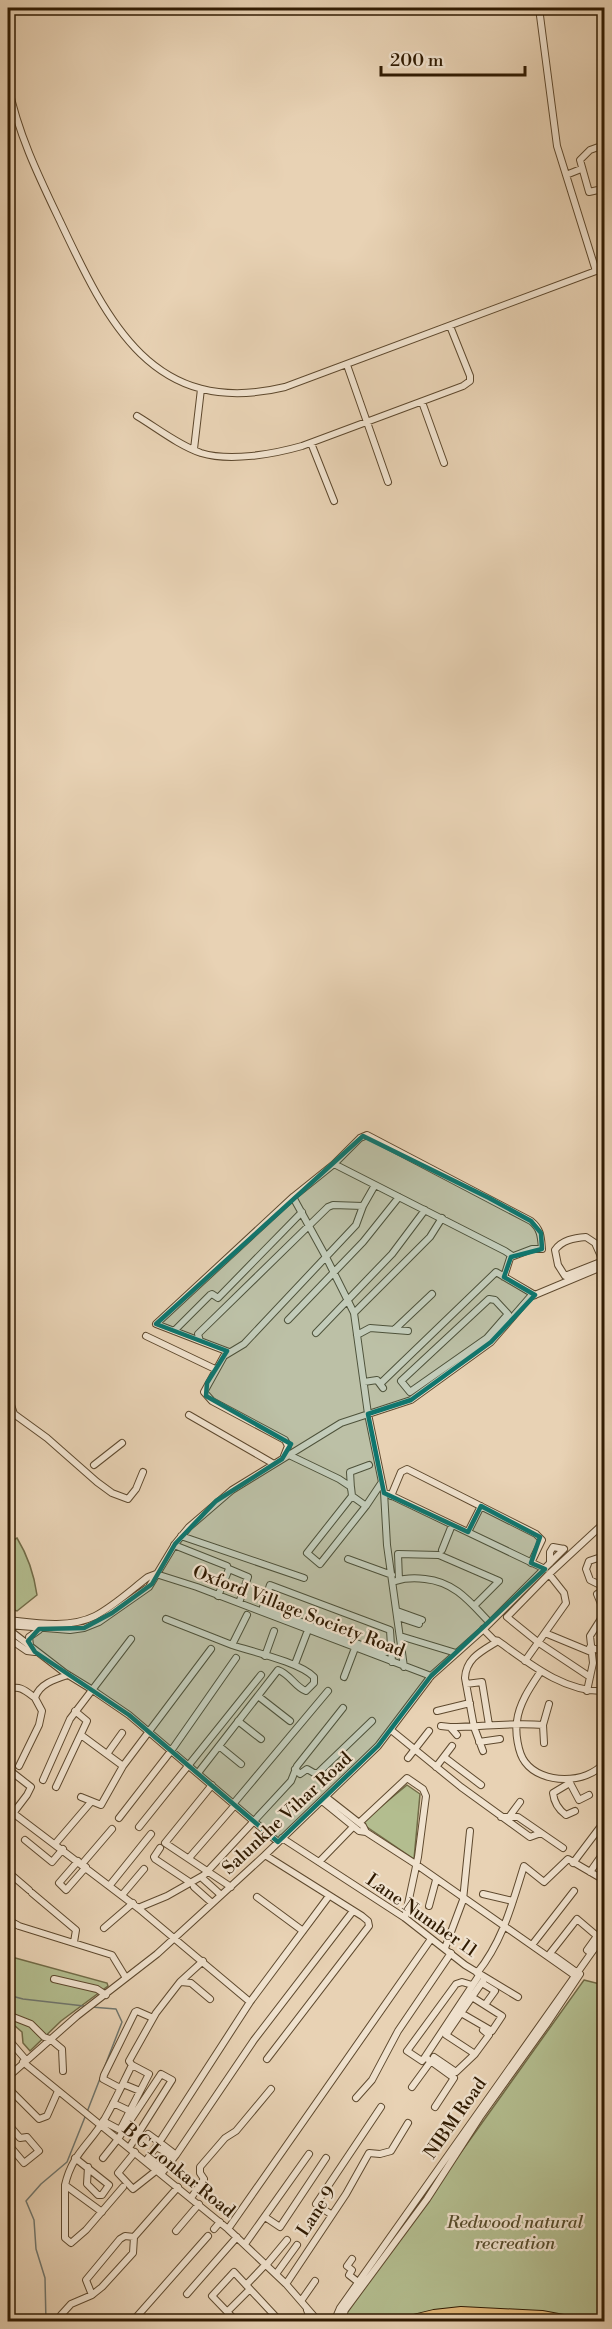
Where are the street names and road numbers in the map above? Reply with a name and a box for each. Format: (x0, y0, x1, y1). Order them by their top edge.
street label: Oxford Village Society Road (189, 1560, 409, 1663)
street label: Salunkhe Vihar Road (218, 1747, 358, 1880)
street label: Lane Number 11 (362, 1869, 482, 1962)
street label: NIBM Road (419, 2072, 492, 2163)
street label: B G Lonkar Road (117, 2117, 240, 2223)
street label: Lane 9 (292, 2182, 341, 2241)

